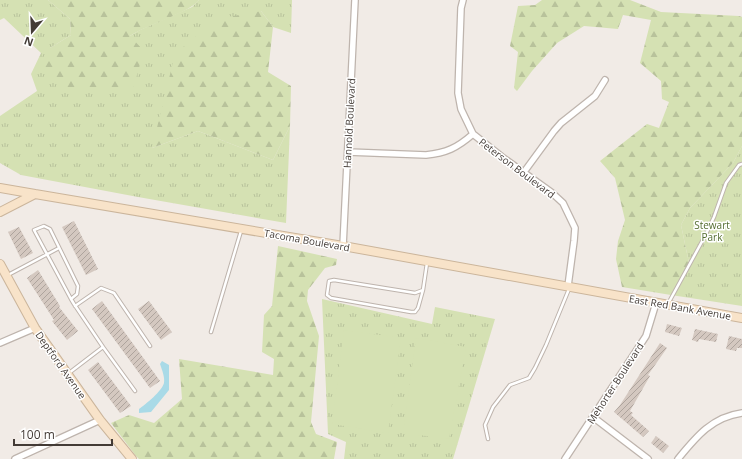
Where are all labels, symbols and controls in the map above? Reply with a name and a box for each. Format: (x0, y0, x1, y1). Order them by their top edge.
north arrow (12, 12, 52, 52)
text: N (22, 33, 35, 50)
street label: Hannold Boulevard (340, 78, 358, 168)
street label: Peterson Boulevard (476, 135, 558, 201)
park label: Stewart Park (694, 218, 730, 244)
street label: Tacoma Boulevard (263, 226, 351, 254)
street label: East Red Bank Avenue (628, 291, 732, 323)
street label: Deptford Avenue (32, 328, 90, 402)
street label: Mehorter Boulevard (583, 340, 647, 426)
scale bar (14, 421, 112, 447)
text: 100 m (20, 426, 55, 443)

